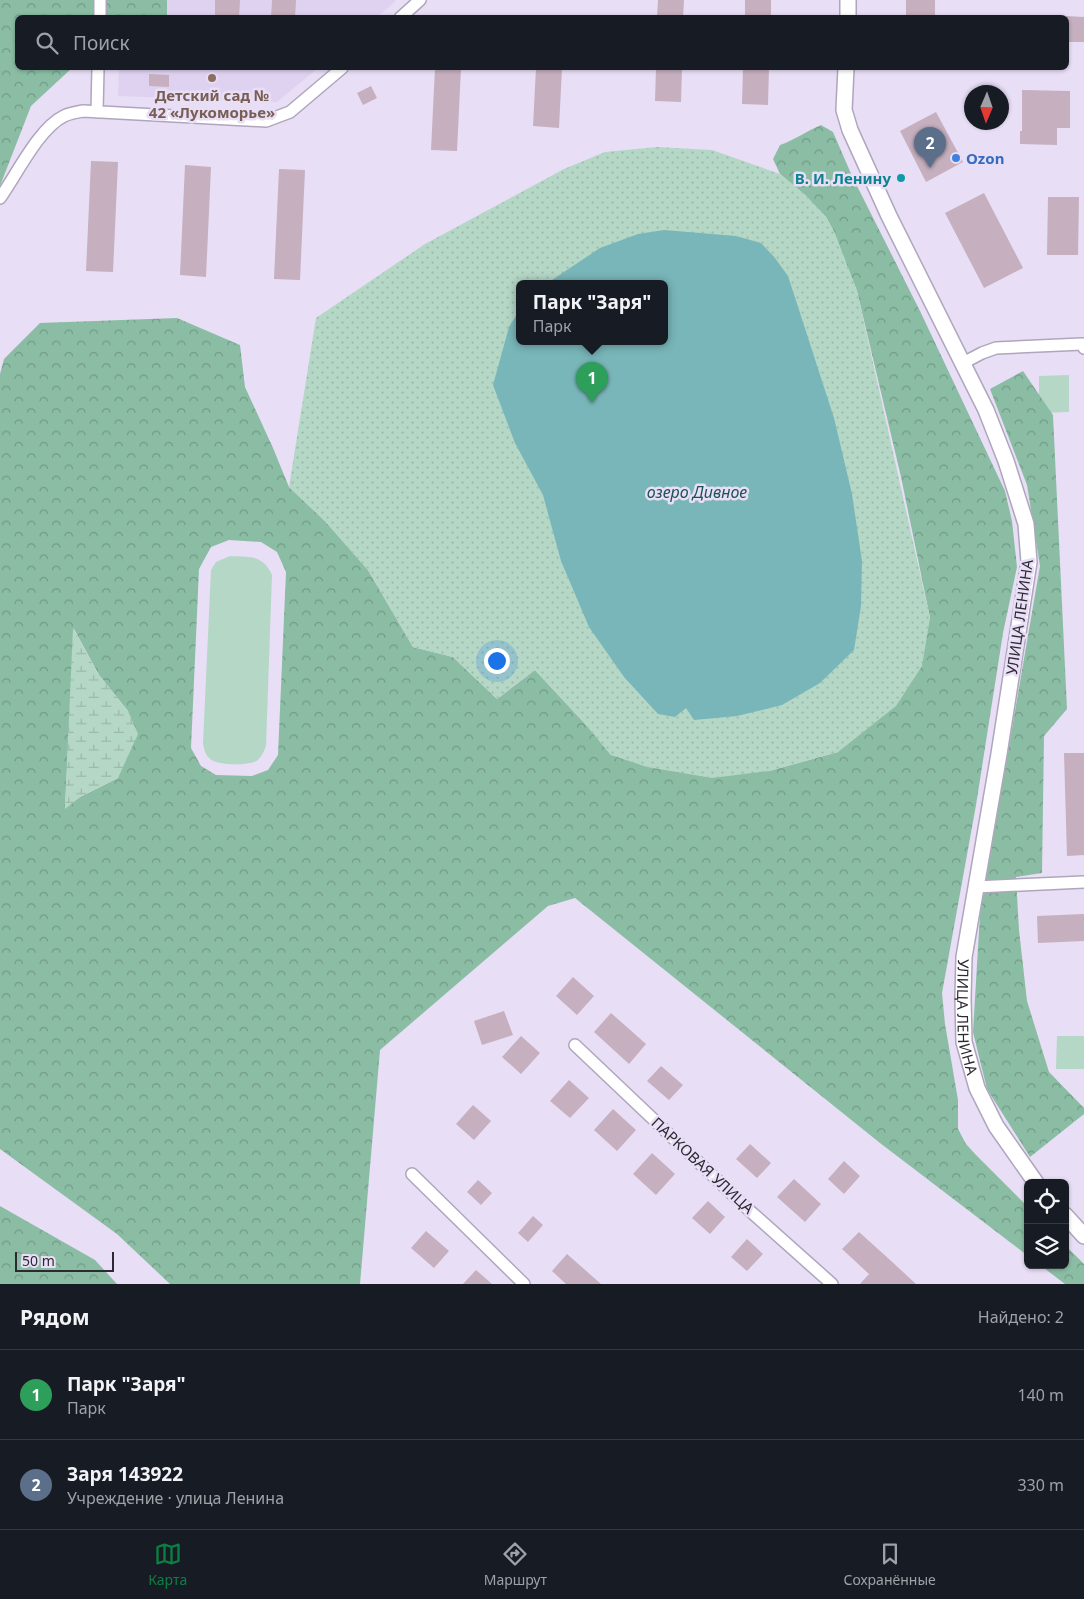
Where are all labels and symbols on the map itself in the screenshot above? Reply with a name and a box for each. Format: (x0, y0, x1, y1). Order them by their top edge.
marker: Детский сад № 42 «Лукоморье» (206, 72, 218, 84)
place label: Детский сад № 42 «Лукоморье» (149, 85, 275, 122)
north arrow (964, 85, 1009, 130)
pin: 2 (914, 127, 946, 168)
place label: Ozon (966, 148, 1004, 168)
marker: Ozon (950, 152, 962, 164)
place label: В. И. Ленину (795, 168, 891, 188)
marker: В. И. Ленину (895, 172, 907, 184)
pin: 1 (576, 362, 608, 403)
water label: озеро Дивное (647, 481, 747, 503)
street label: УЛИЦА ЛЕНИНА (1001, 558, 1037, 676)
your location (484, 648, 510, 674)
street label: УЛИЦА ЛЕНИНА (953, 959, 983, 1077)
street label: ПАРКОВАЯ УЛИЦА (647, 1112, 759, 1218)
scale bar (15, 1249, 114, 1272)

